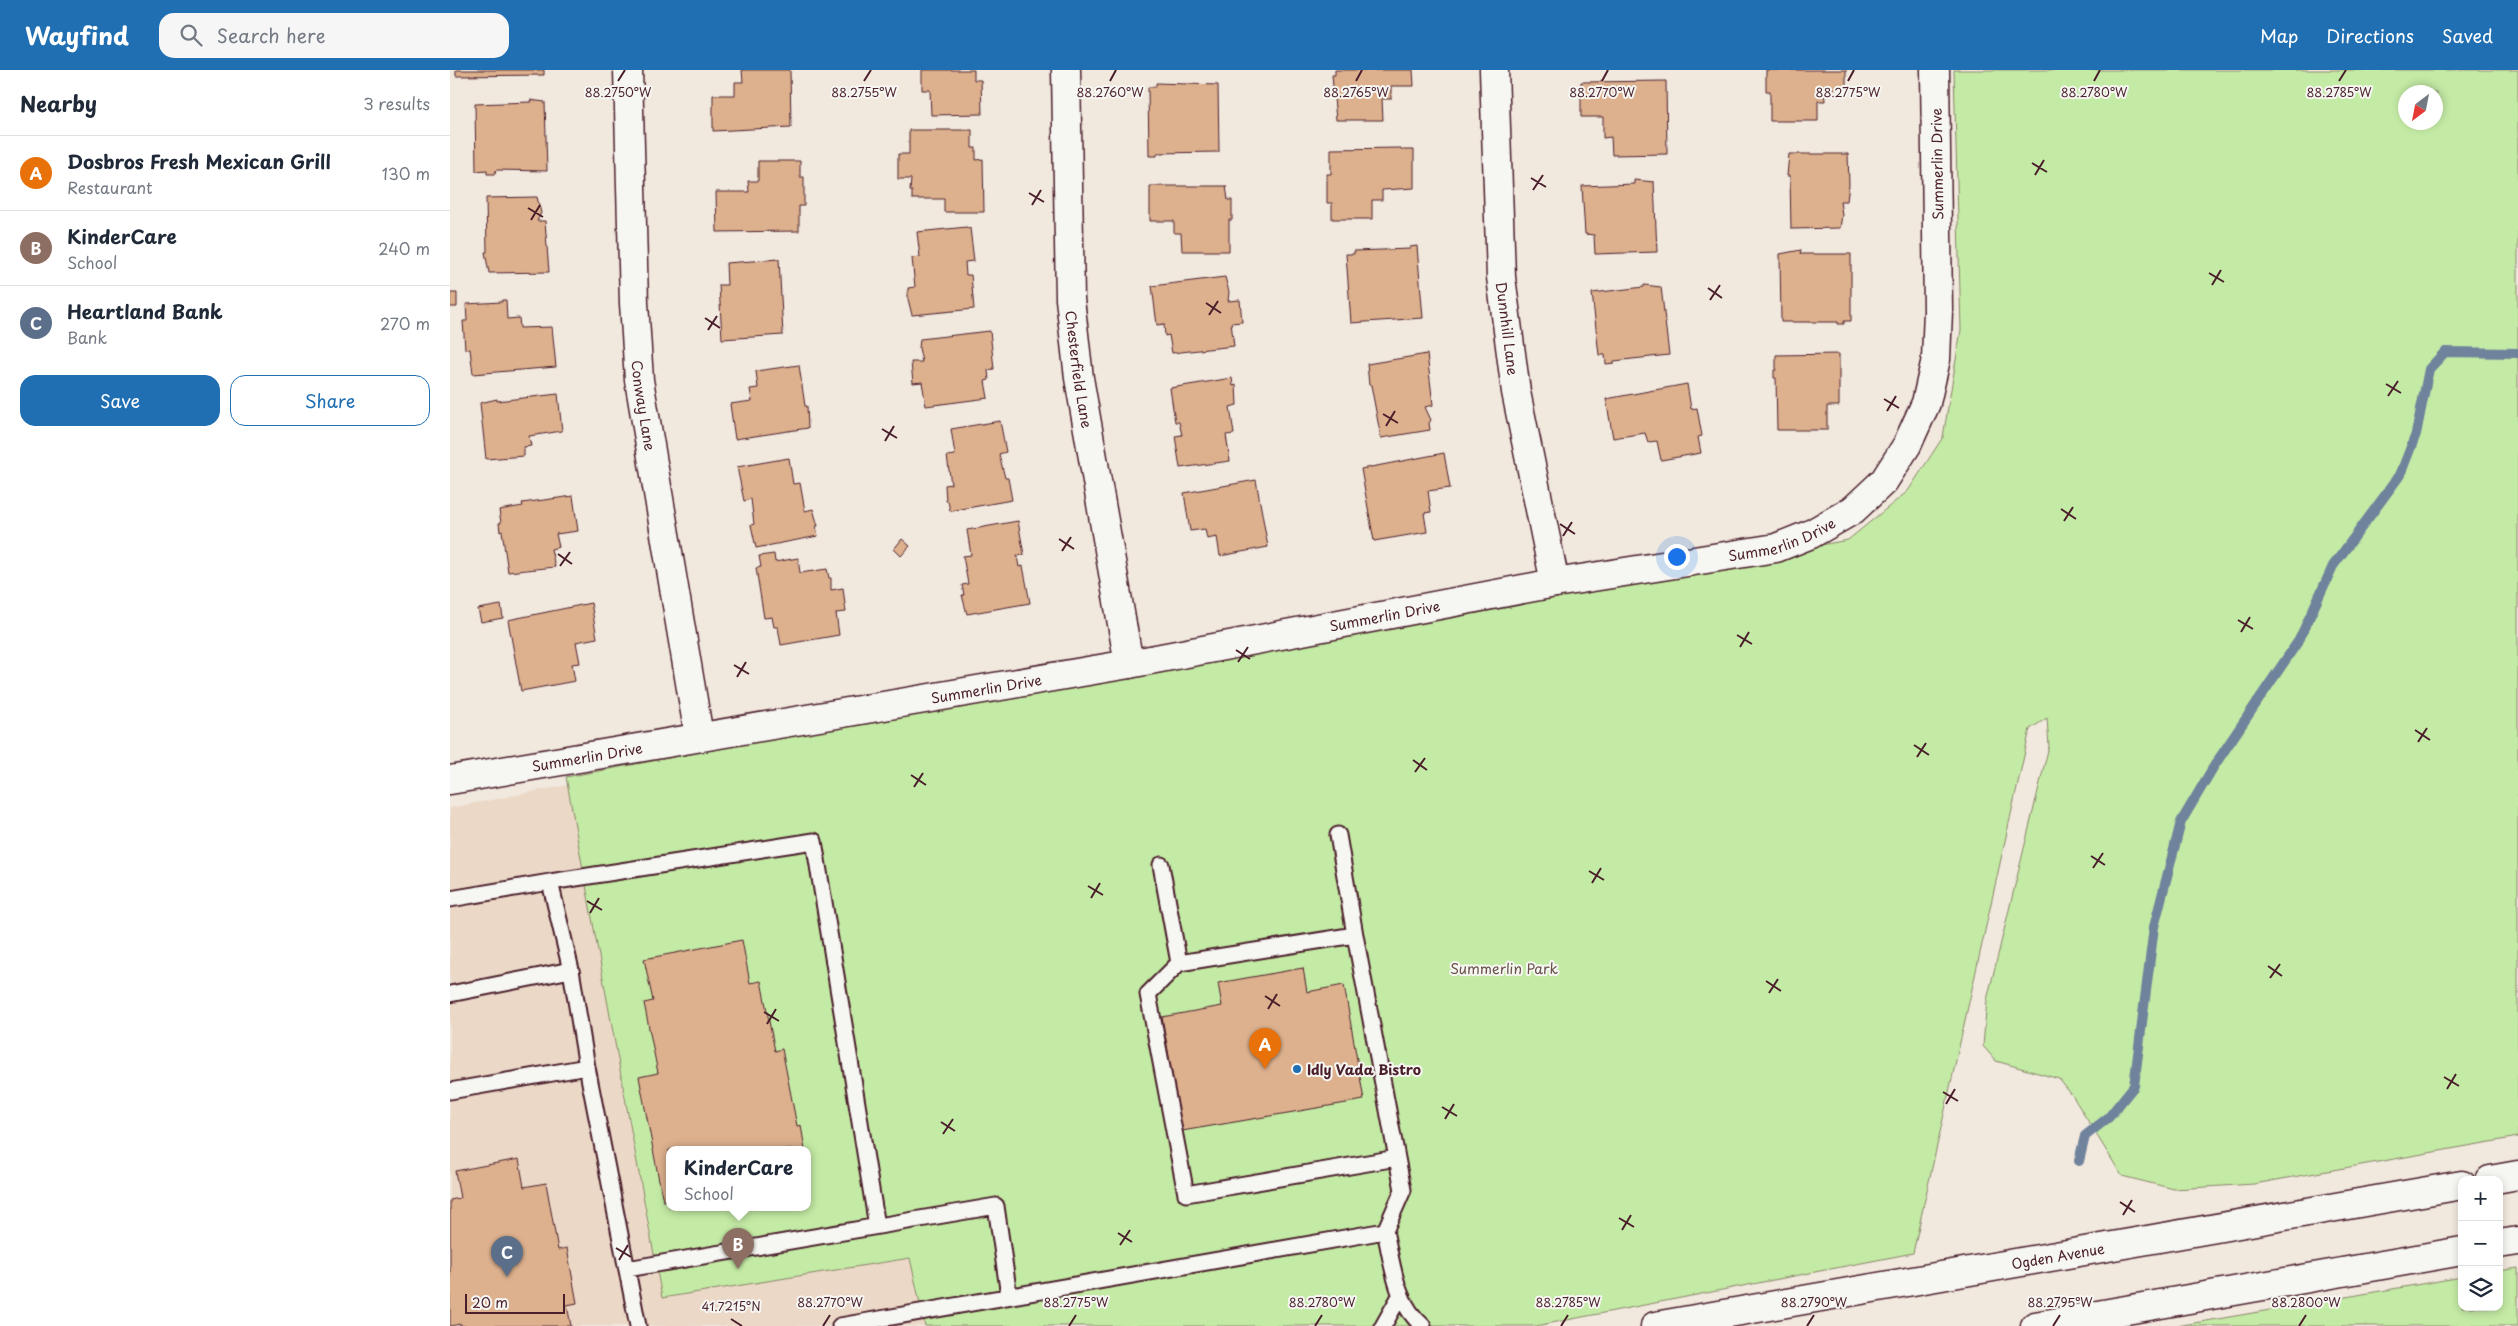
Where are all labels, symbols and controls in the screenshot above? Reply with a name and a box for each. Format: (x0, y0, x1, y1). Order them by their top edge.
search box (159, 13, 509, 58)
text: Wayfind (25, 17, 129, 53)
icon: search (177, 21, 205, 49)
text: Search here (217, 21, 325, 49)
text: Map (2260, 22, 2298, 49)
text: Directions (2326, 22, 2414, 49)
text: Saved (2442, 22, 2493, 49)
text: 88.2750°W (585, 83, 652, 101)
text: 88.2755°W (831, 83, 897, 101)
text: 88.2760°W (1077, 83, 1144, 101)
text: 88.2765°W (1323, 83, 1389, 101)
text: 88.2770°W (1569, 83, 1636, 101)
text: 88.2775°W (1816, 83, 1881, 101)
text: 88.2780°W (2061, 83, 2128, 101)
text: 88.2785°W (2306, 83, 2372, 101)
north arrow (2398, 85, 2443, 130)
text: Nearby (20, 87, 97, 119)
text: 3 results (363, 91, 430, 115)
street label: Summerlin Drive (1926, 107, 1948, 220)
text: Dosbros Fresh Mexican Grill (67, 147, 331, 175)
text: A (30, 161, 42, 185)
text: 130 m (382, 161, 430, 185)
text: Restaurant (67, 175, 153, 199)
text: KinderCare (67, 222, 177, 250)
text: B (31, 236, 41, 260)
text: 240 m (378, 236, 430, 260)
text: School (67, 250, 117, 274)
street label: Dunnhill Lane (1491, 280, 1524, 377)
text: Heartland Bank (67, 297, 223, 325)
street label: Chesterfield Lane (1061, 310, 1098, 430)
text: C (30, 311, 42, 335)
text: 270 m (380, 311, 430, 335)
text: Bank (67, 325, 107, 349)
street label: Conway Lane (627, 359, 661, 452)
button: Save (20, 375, 220, 426)
button: Share (230, 375, 430, 426)
street label: Summerlin Drive (1727, 512, 1839, 566)
your location (1664, 544, 1690, 570)
street label: Summerlin Drive (1327, 595, 1442, 636)
street label: Summerlin Drive (929, 669, 1044, 708)
street label: Summerlin Drive (530, 737, 645, 776)
park label: Summerlin Park (1450, 958, 1558, 979)
pin: A (1249, 1028, 1281, 1069)
place label: Idly Vada Bistro (1307, 1059, 1421, 1080)
marker: Idly Vada Bistro (1291, 1063, 1303, 1075)
popup (666, 1146, 811, 1211)
text: KinderCare (684, 1153, 793, 1181)
map controls (2458, 1176, 2503, 1311)
button: + (2458, 1176, 2503, 1221)
text: School (684, 1181, 734, 1205)
button: − (2458, 1221, 2503, 1266)
pin: B (722, 1228, 754, 1269)
pin: C (491, 1236, 523, 1277)
street label: Ogden Avenue (2010, 1237, 2106, 1274)
button: layers (2458, 1266, 2503, 1311)
scale bar (465, 1291, 565, 1314)
text: 20 m (472, 1292, 508, 1313)
text: 88.2770°W (797, 1293, 864, 1311)
text: 88.2775°W (1044, 1293, 1109, 1311)
text: 88.2780°W (1289, 1293, 1356, 1311)
text: 88.2785°W (1535, 1293, 1601, 1311)
text: 88.2790°W (1781, 1293, 1848, 1311)
text: 88.2795°W (2027, 1293, 2093, 1311)
text: 88.2800°W (2271, 1293, 2341, 1311)
text: 41.7215°N (701, 1297, 761, 1315)

